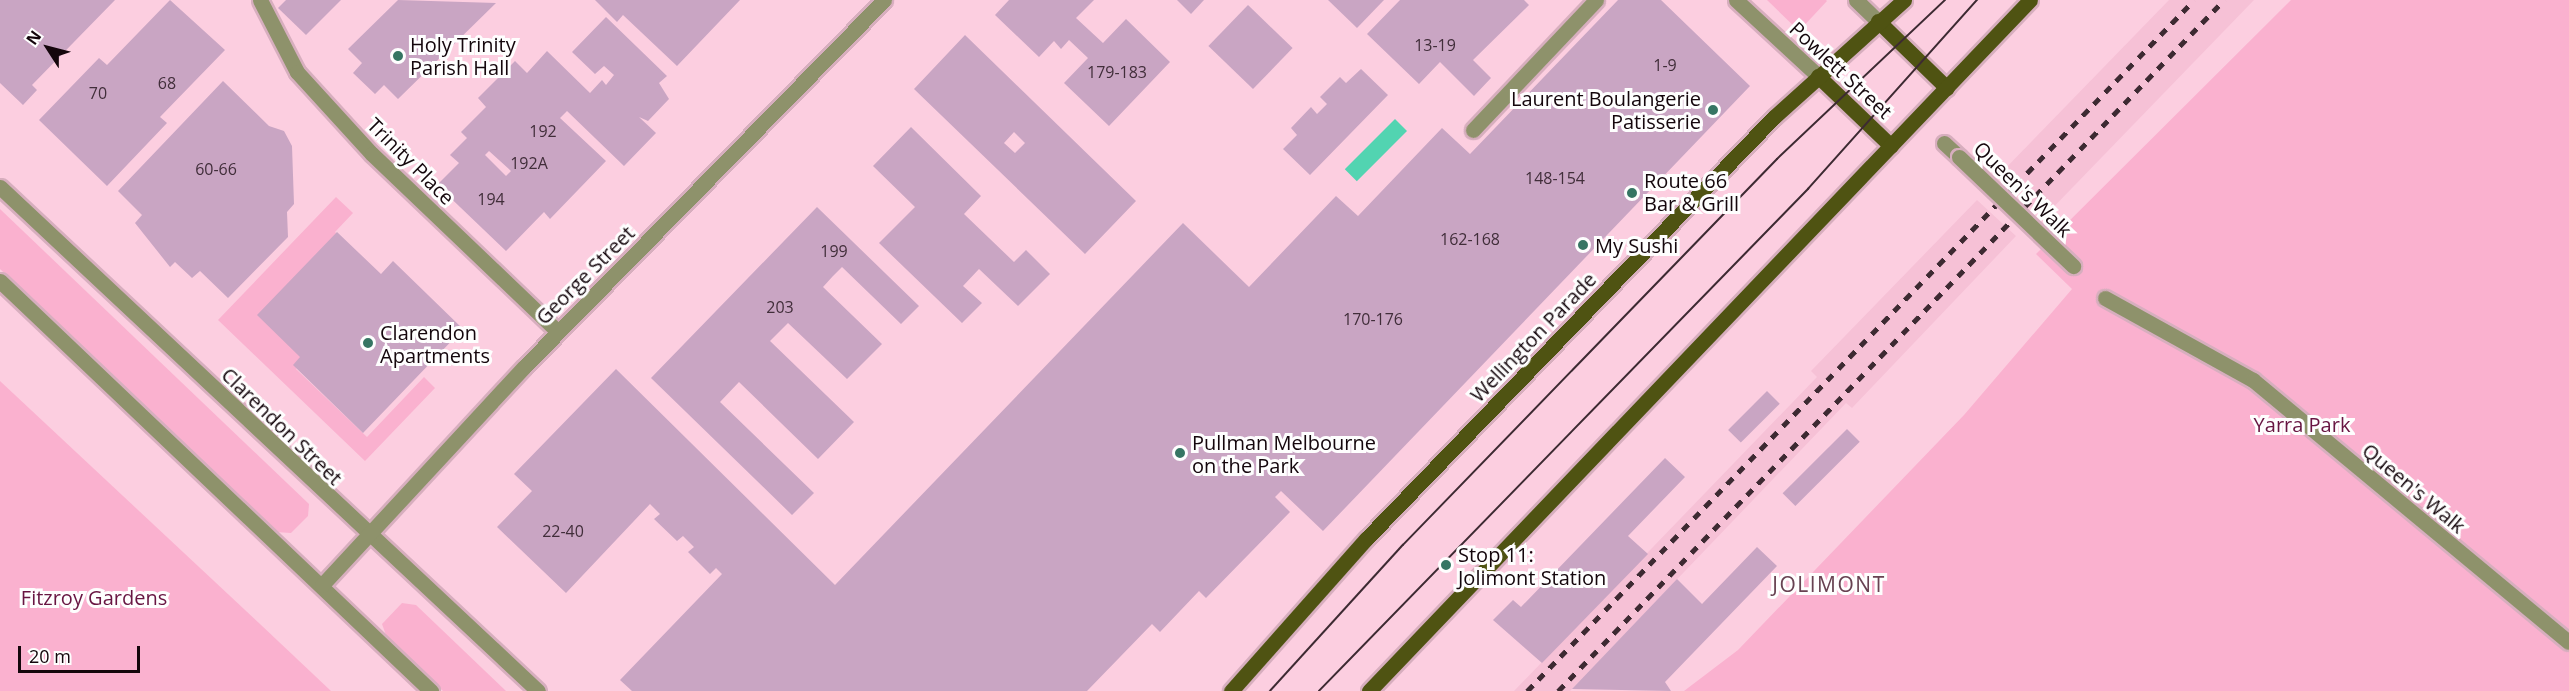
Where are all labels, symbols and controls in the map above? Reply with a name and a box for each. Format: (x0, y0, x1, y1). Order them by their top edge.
street label: Powlett Street (1785, 17, 1897, 123)
north arrow (18, 18, 78, 78)
text: N (21, 26, 46, 49)
place label: Holy Trinity Parish Hall (410, 33, 516, 80)
house number: 13-19 (1414, 35, 1456, 55)
marker: Holy Trinity Parish Hall (391, 49, 405, 63)
house number: 1-9 (1653, 55, 1677, 75)
house number: 179-183 (1087, 62, 1147, 82)
house number: 68 (158, 73, 176, 93)
house number: 70 (89, 83, 107, 103)
place label: Laurent Boulangerie Patisserie (1511, 86, 1701, 133)
marker: Laurent Boulangerie Patisserie (1706, 103, 1720, 117)
street label: Trinity Place (363, 113, 459, 209)
house number: 192 (529, 121, 557, 141)
street label: Queen's Walk (1969, 136, 2077, 242)
house number: 192A (510, 153, 548, 173)
house number: 60-66 (195, 159, 237, 179)
house number: 148-154 (1525, 168, 1585, 188)
place label: Route 66 Bar & Grill (1644, 169, 1739, 216)
marker: Route 66 Bar & Grill (1625, 186, 1639, 200)
house number: 194 (477, 189, 505, 209)
street label: George Street (531, 221, 639, 329)
house number: 162-168 (1440, 229, 1500, 249)
place label: My Sushi (1595, 233, 1678, 257)
marker: My Sushi (1576, 238, 1590, 252)
house number: 199 (820, 241, 848, 261)
street label: Wellington Parade (1465, 267, 1601, 407)
house number: 203 (766, 297, 794, 317)
house number: 170-176 (1343, 309, 1403, 329)
place label: Clarendon Apartments (380, 320, 490, 367)
marker: Clarendon Apartments (361, 336, 375, 350)
street label: Clarendon Street (217, 362, 347, 490)
park label: Yarra Park (2254, 412, 2350, 436)
place label: Pullman Melbourne on the Park (1192, 430, 1376, 477)
street label: Queen's Walk (2358, 438, 2470, 538)
marker: Pullman Melbourne on the Park (1173, 446, 1187, 460)
house number: 22-40 (542, 521, 584, 541)
place label: Stop 11: Jolimont Station (1458, 542, 1606, 589)
marker: Stop 11: Jolimont Station (1439, 558, 1453, 572)
district label: JOLIMONT (1772, 571, 1886, 597)
park label: Fitzroy Gardens (21, 585, 167, 609)
scale bar (21, 634, 142, 672)
text: 20 m (29, 644, 71, 668)

